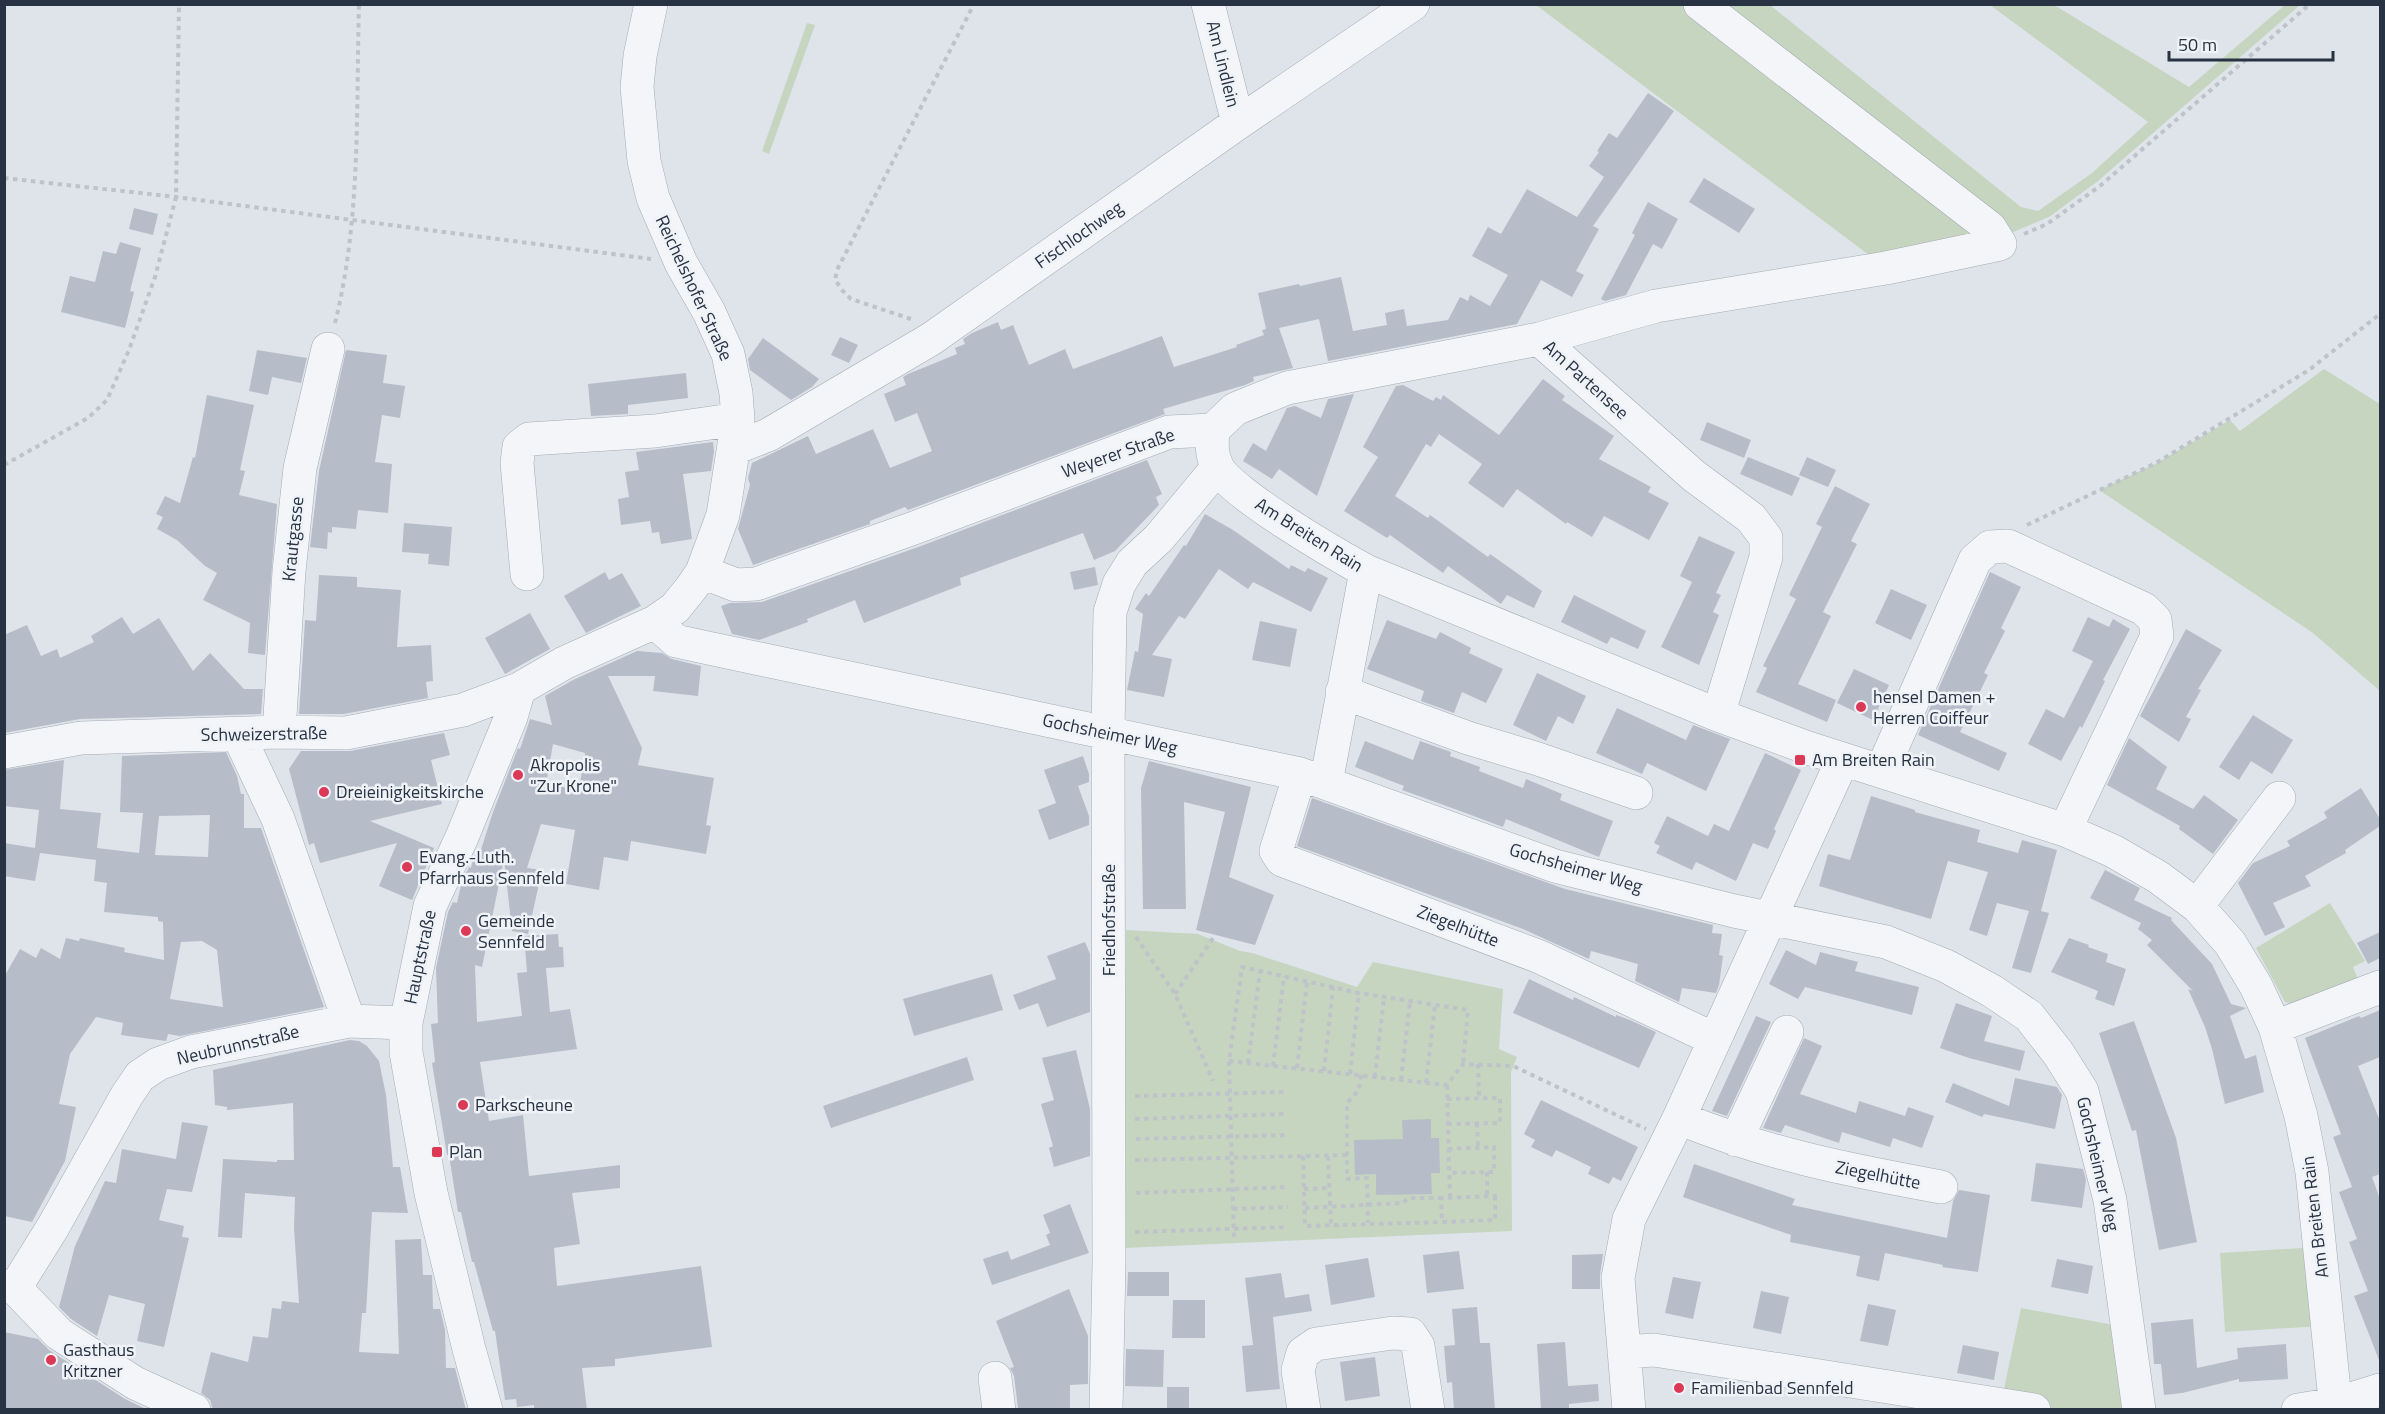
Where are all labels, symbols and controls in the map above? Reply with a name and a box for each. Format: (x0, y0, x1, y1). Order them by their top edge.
street label: Am Lindlein (1200, 18, 1247, 110)
scale bar (2169, 24, 2332, 62)
text: 50 m (2178, 31, 2217, 58)
street label: Fischlochweg (1029, 194, 1128, 275)
street label: Reichelshofer Straße (649, 211, 740, 365)
street label: Am Partensee (1537, 334, 1635, 426)
street label: Weyerer Straße (1058, 421, 1178, 485)
street label: Am Breiten Rain (1250, 491, 1368, 579)
street label: Krautgasse (275, 495, 310, 583)
place label: hensel Damen + Herren Coiffeur (1873, 683, 1995, 731)
marker: hensel Damen + Herren Coiffeur (1854, 700, 1868, 714)
street label: Gochsheimer Weg (1040, 706, 1180, 761)
street label: Schweizerstraße (200, 719, 328, 748)
place label: Am Breiten Rain (1812, 746, 1935, 773)
place label: Akropolis "Zur Krone" (530, 751, 617, 799)
marker: Am Breiten Rain (1793, 753, 1807, 767)
marker: Akropolis "Zur Krone" (511, 768, 525, 782)
place label: Dreieinigkeitskirche (336, 778, 484, 805)
marker: Dreieinigkeitskirche (317, 785, 331, 799)
street label: Gochsheimer Weg (1506, 836, 1646, 899)
place label: Evang.-Luth. Pfarrhaus Sennfeld (419, 843, 564, 891)
marker: Evang.-Luth. Pfarrhaus Sennfeld (400, 860, 414, 874)
street label: Friedhofstraße (1095, 864, 1122, 976)
street label: Ziegelhütte (1413, 897, 1503, 954)
street label: Hauptstraße (396, 907, 443, 1007)
place label: Gemeinde Sennfeld (478, 907, 555, 955)
marker: Gemeinde Sennfeld (459, 924, 473, 938)
street label: Neubrunnstraße (174, 1017, 302, 1072)
place label: Parkscheune (475, 1091, 573, 1118)
street label: Gochsheimer Weg (2070, 1094, 2127, 1234)
marker: Parkscheune (456, 1098, 470, 1112)
place label: Plan (449, 1138, 483, 1165)
marker: Plan (430, 1145, 444, 1159)
street label: Ziegelhütte (1833, 1153, 1923, 1196)
street label: Am Breiten Rain (2294, 1155, 2335, 1280)
place label: Gasthaus Kritzner (63, 1336, 134, 1384)
marker: Gasthaus Kritzner (44, 1353, 58, 1367)
place label: Familienbad Sennfeld (1691, 1374, 1853, 1401)
marker: Familienbad Sennfeld (1672, 1381, 1686, 1395)

